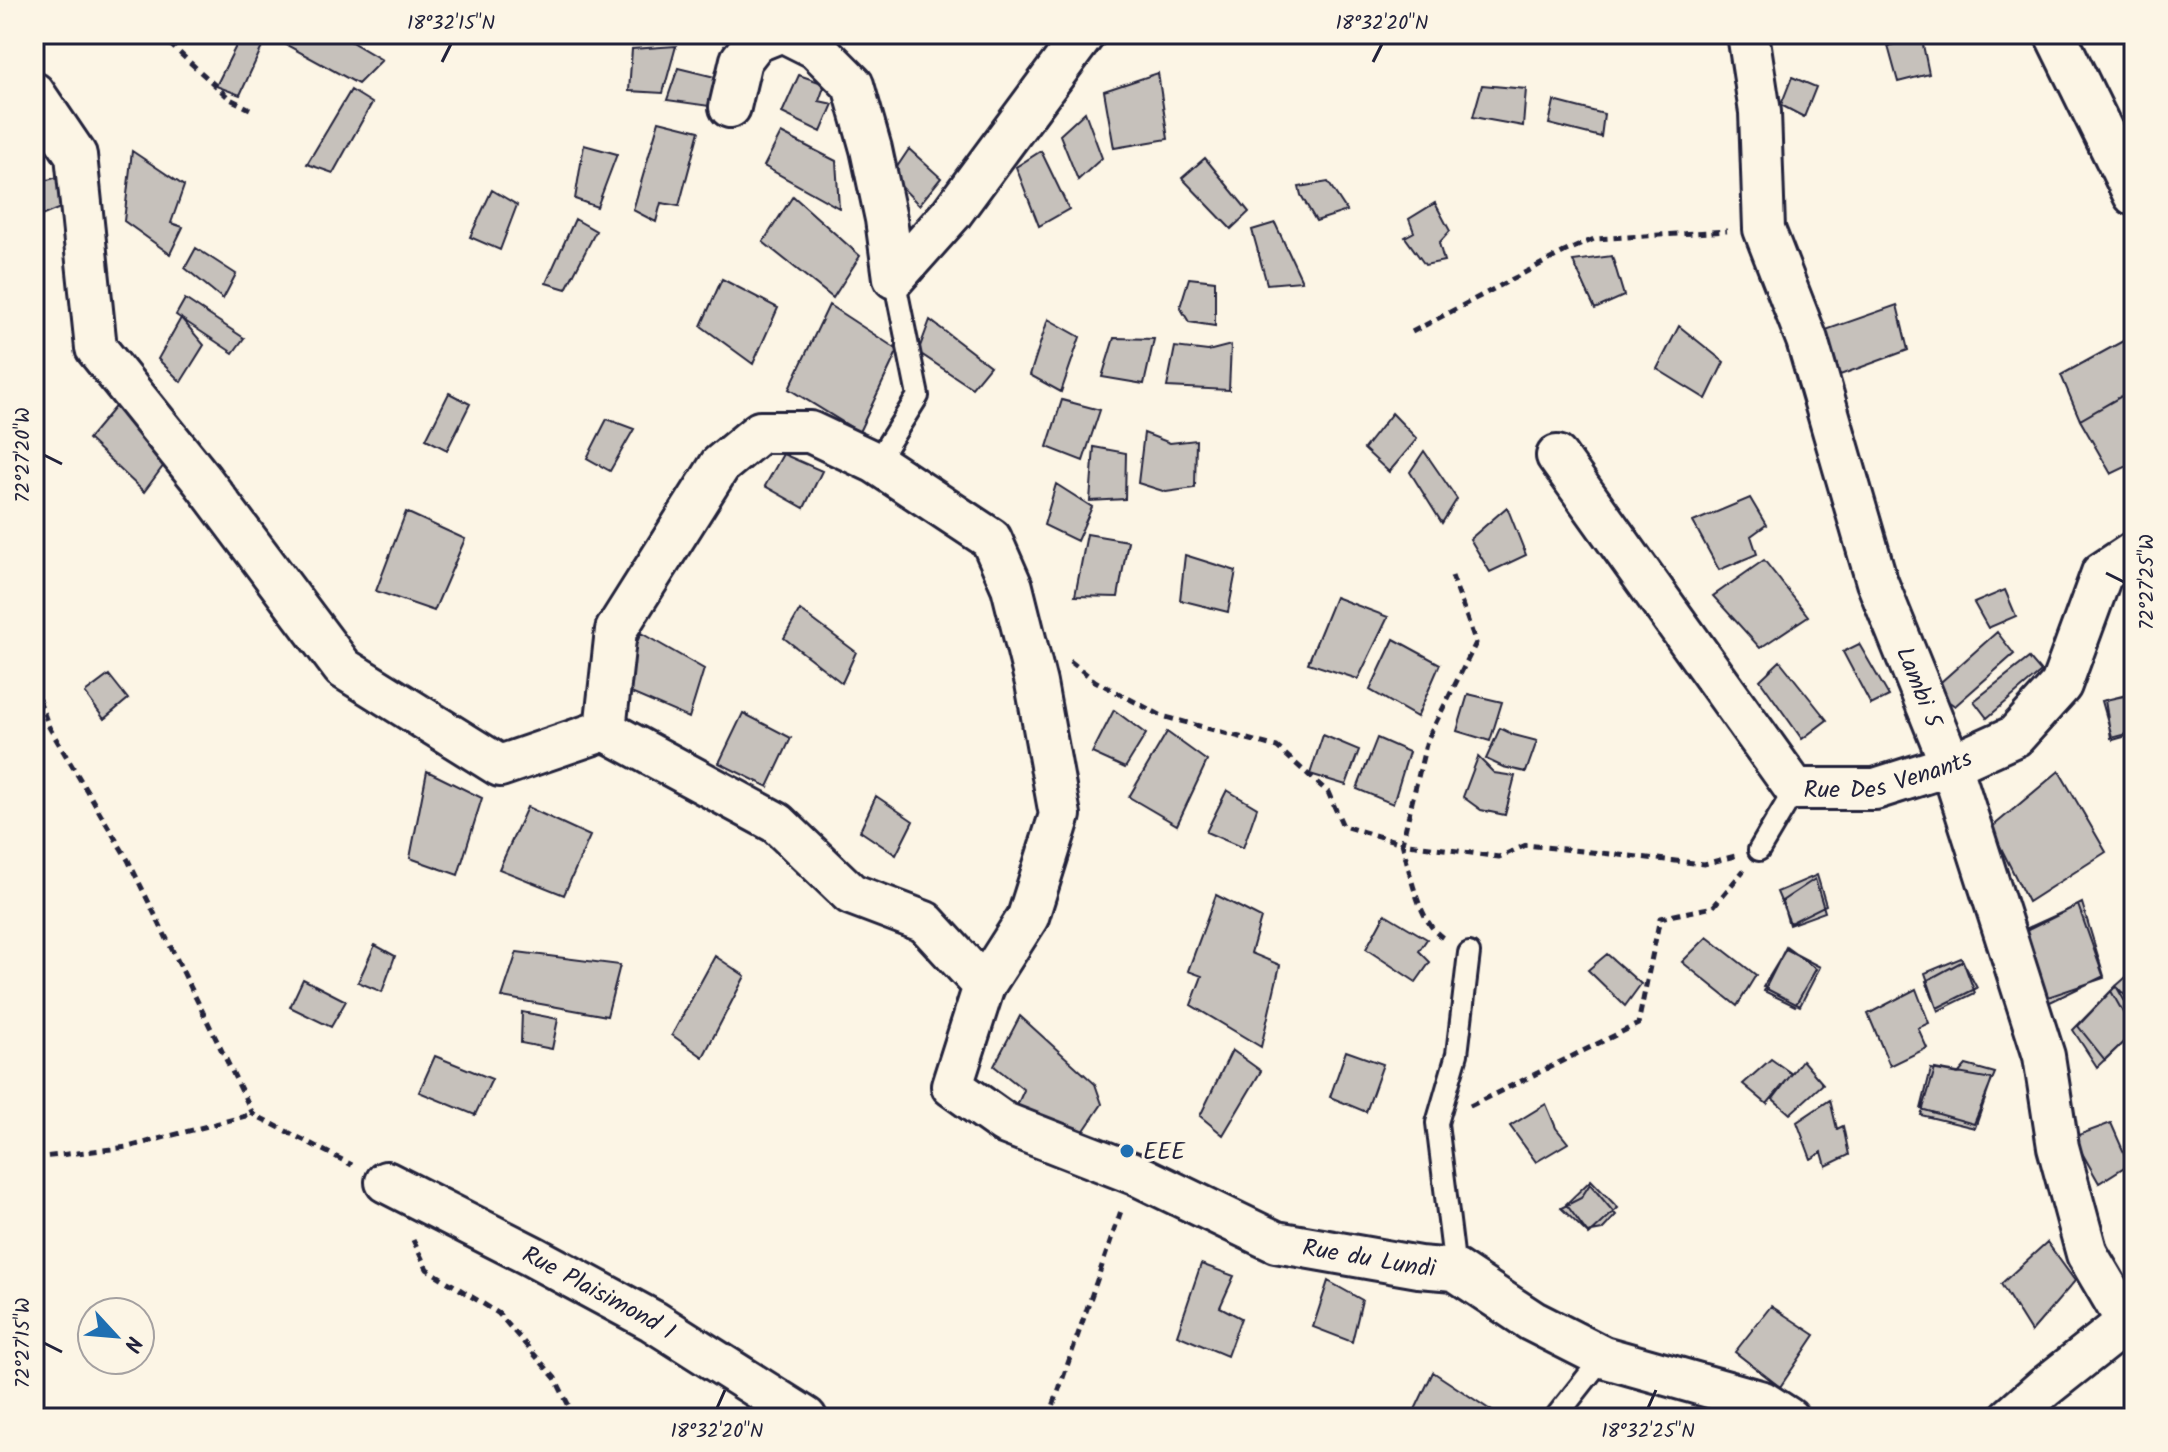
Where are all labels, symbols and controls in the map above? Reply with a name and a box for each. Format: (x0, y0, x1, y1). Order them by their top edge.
text: 18°32'15"N (407, 8, 495, 40)
text: 18°32'20"N (1336, 8, 1428, 40)
text: 72°27'20"W (8, 407, 40, 503)
text: 72°27'25"W (2132, 534, 2164, 630)
street label: Lambi 5 (1884, 641, 1953, 736)
street label: Rue Des Venants (1804, 740, 1979, 810)
place label: EEE (1143, 1133, 1186, 1172)
marker: EEE (1118, 1142, 1136, 1160)
street label: Rue du Lundi (1299, 1229, 1438, 1289)
street label: Rue Plaisimond 1 (515, 1236, 683, 1352)
north arrow (76, 1296, 156, 1376)
text: 72°27'15"W (8, 1298, 40, 1388)
text: N (113, 1330, 151, 1358)
text: 18°32'20"N (671, 1416, 763, 1448)
text: 18°32'25"N (1601, 1416, 1695, 1448)

